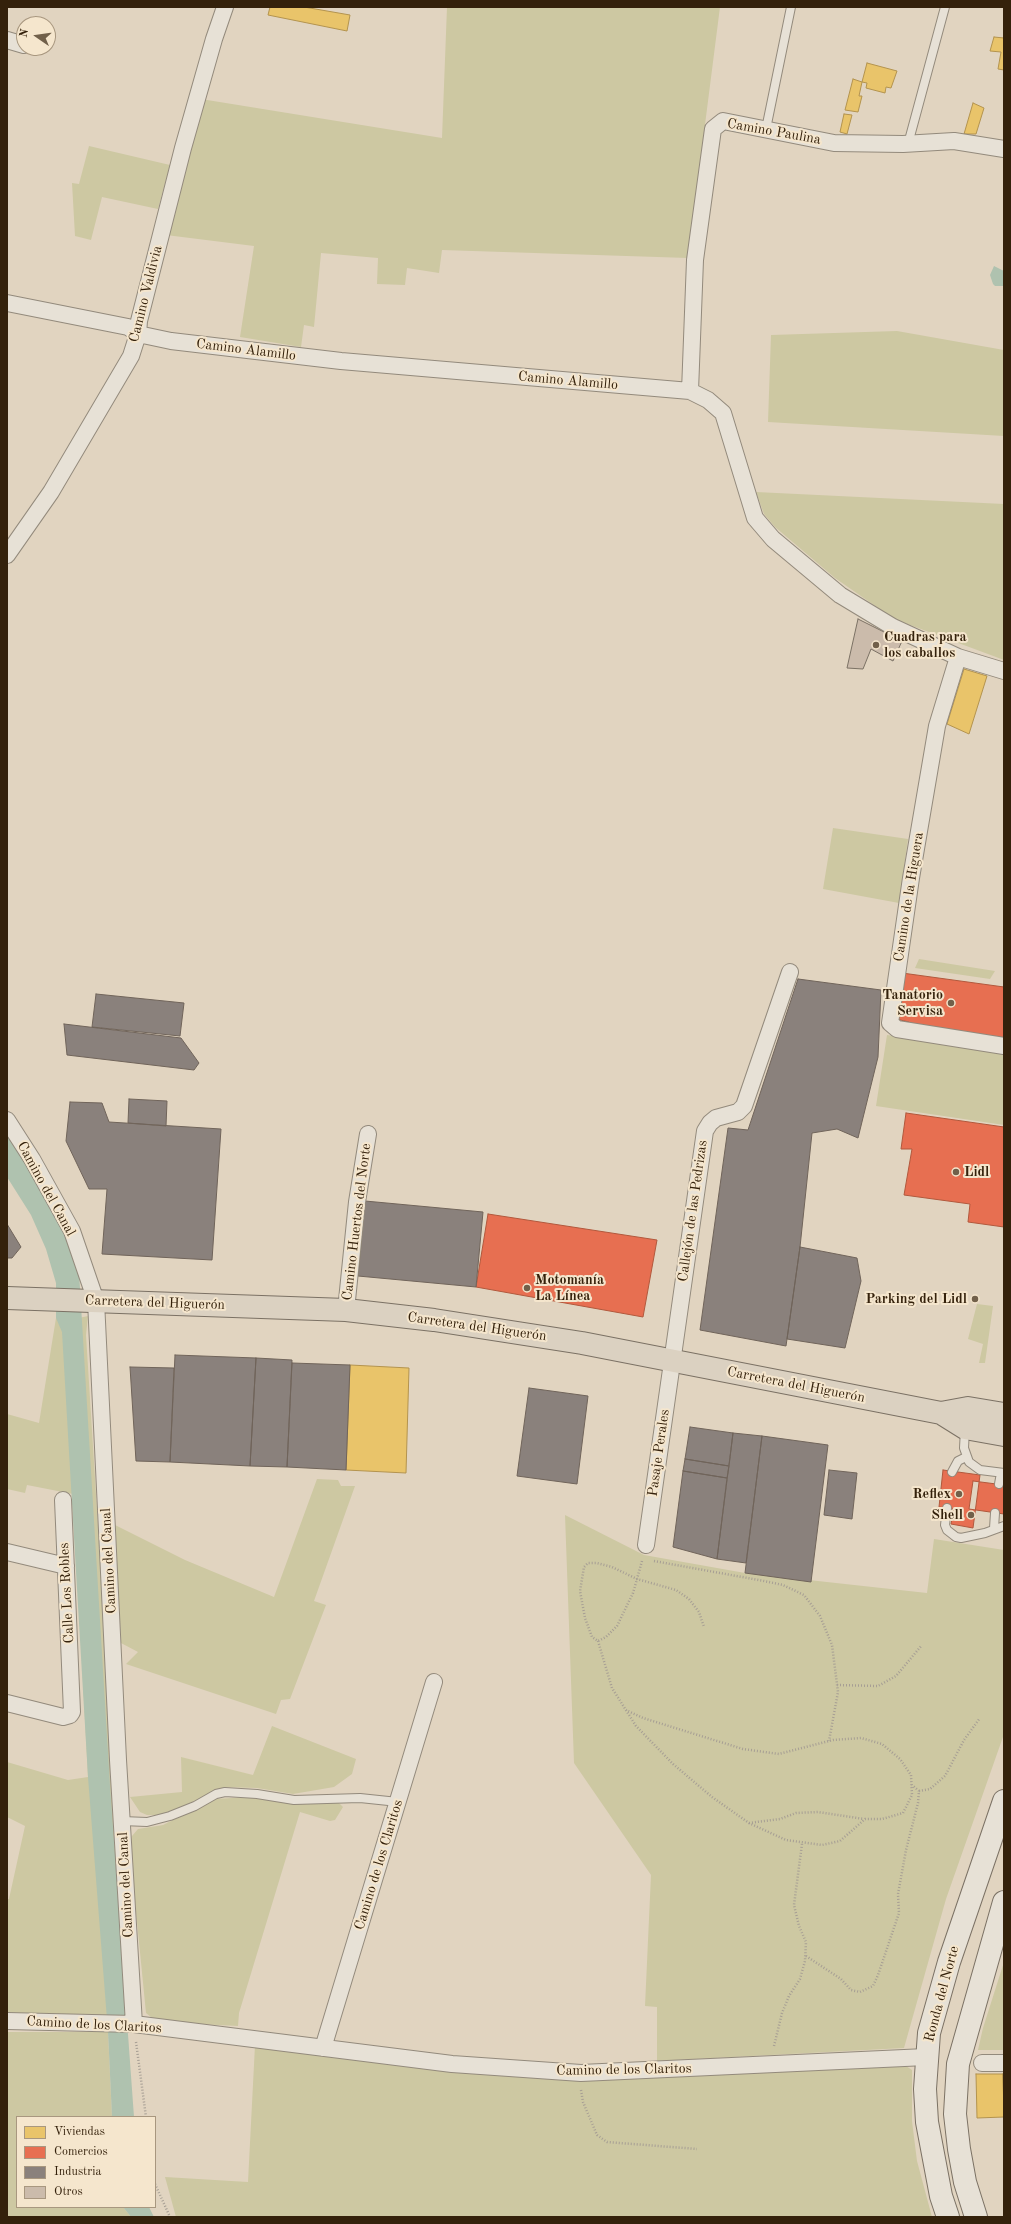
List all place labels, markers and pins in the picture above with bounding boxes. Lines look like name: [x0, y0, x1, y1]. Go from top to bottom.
place label: Cuadras para los caballos: [884, 629, 967, 662]
marker: Cuadras para los caballos: [871, 640, 881, 650]
place label: Tanatorio Servisa: [882, 987, 943, 1020]
marker: Tanatorio Servisa: [946, 998, 956, 1008]
place label: Lidl: [964, 1164, 989, 1180]
marker: Lidl: [951, 1167, 961, 1177]
place label: Motomanía La Línea: [535, 1272, 604, 1304]
marker: Motomanía La Línea: [522, 1283, 532, 1293]
place label: Parking del Lidl: [865, 1291, 967, 1307]
marker: Parking del Lidl: [970, 1294, 980, 1304]
place label: Reflex: [912, 1486, 951, 1502]
marker: Reflex: [954, 1489, 964, 1499]
place label: Shell: [931, 1507, 963, 1523]
marker: Shell: [966, 1510, 976, 1520]

